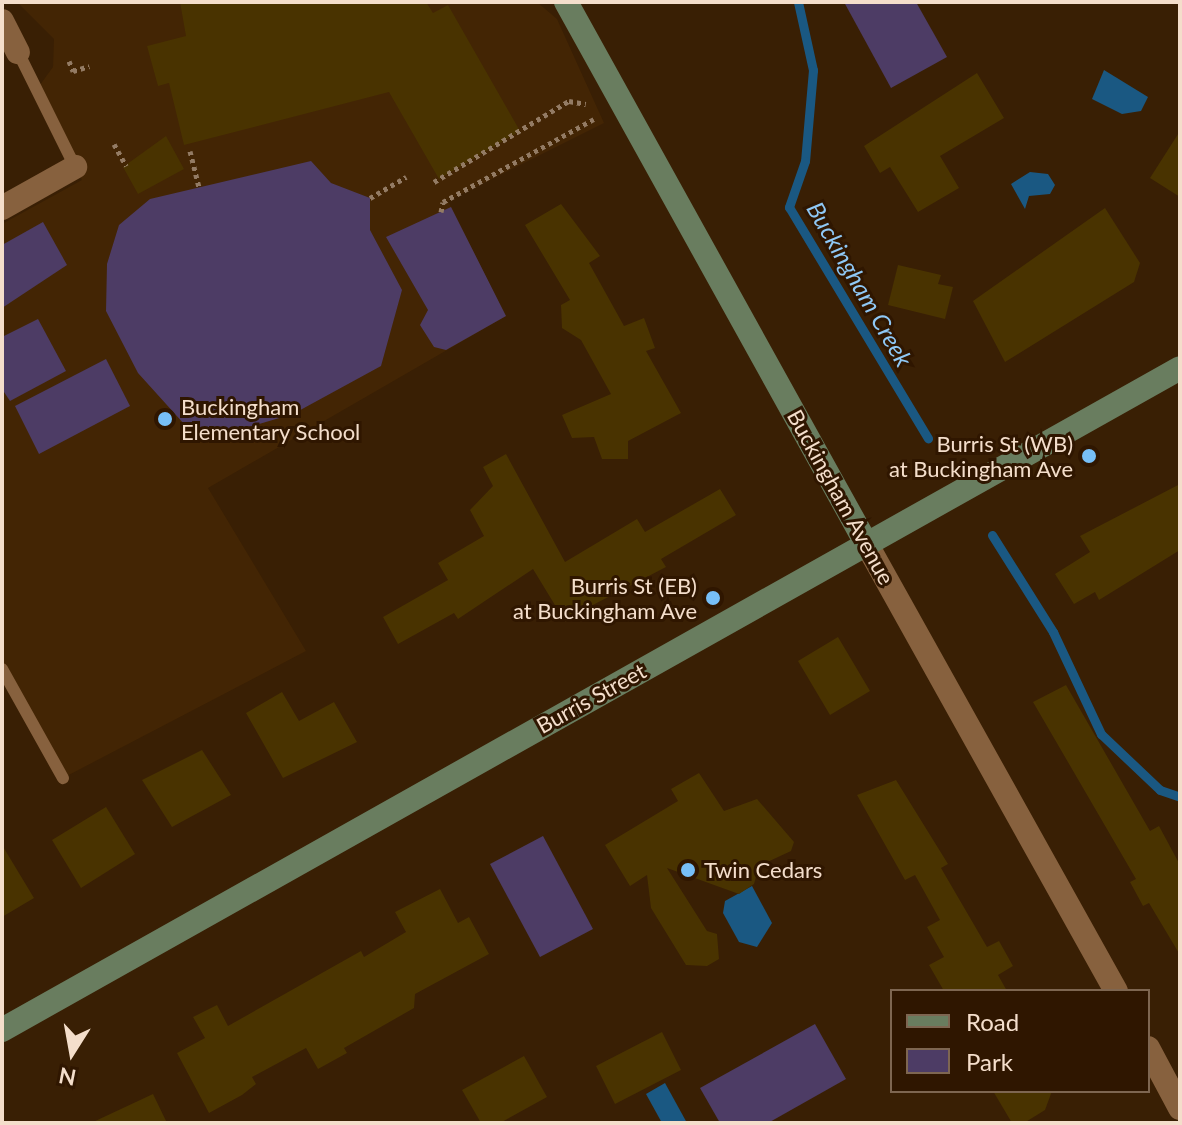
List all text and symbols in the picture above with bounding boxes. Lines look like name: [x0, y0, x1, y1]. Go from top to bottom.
water label: Buckingham Creek: [801, 196, 919, 372]
place label: Buckingham Elementary School: [181, 393, 361, 444]
street label: Buckingham Avenue: [782, 405, 900, 589]
marker: Buckingham Elementary School: [156, 410, 174, 428]
place label: Burris St (WB) at Buckingham Ave: [888, 430, 1073, 482]
marker: Burris St (WB) at Buckingham Ave: [1080, 447, 1098, 465]
place label: Burris St (EB) at Buckingham Ave: [512, 572, 697, 624]
marker: Burris St (EB) at Buckingham Ave: [704, 589, 722, 607]
street label: Burris Street: [532, 657, 650, 739]
place label: Twin Cedars: [704, 857, 822, 883]
marker: Twin Cedars: [679, 861, 697, 879]
legend: [890, 989, 1150, 1093]
text: Road: [966, 1007, 1019, 1036]
north arrow: [32, 1013, 112, 1093]
text: Park: [966, 1047, 1013, 1076]
text: N: [56, 1062, 78, 1092]

